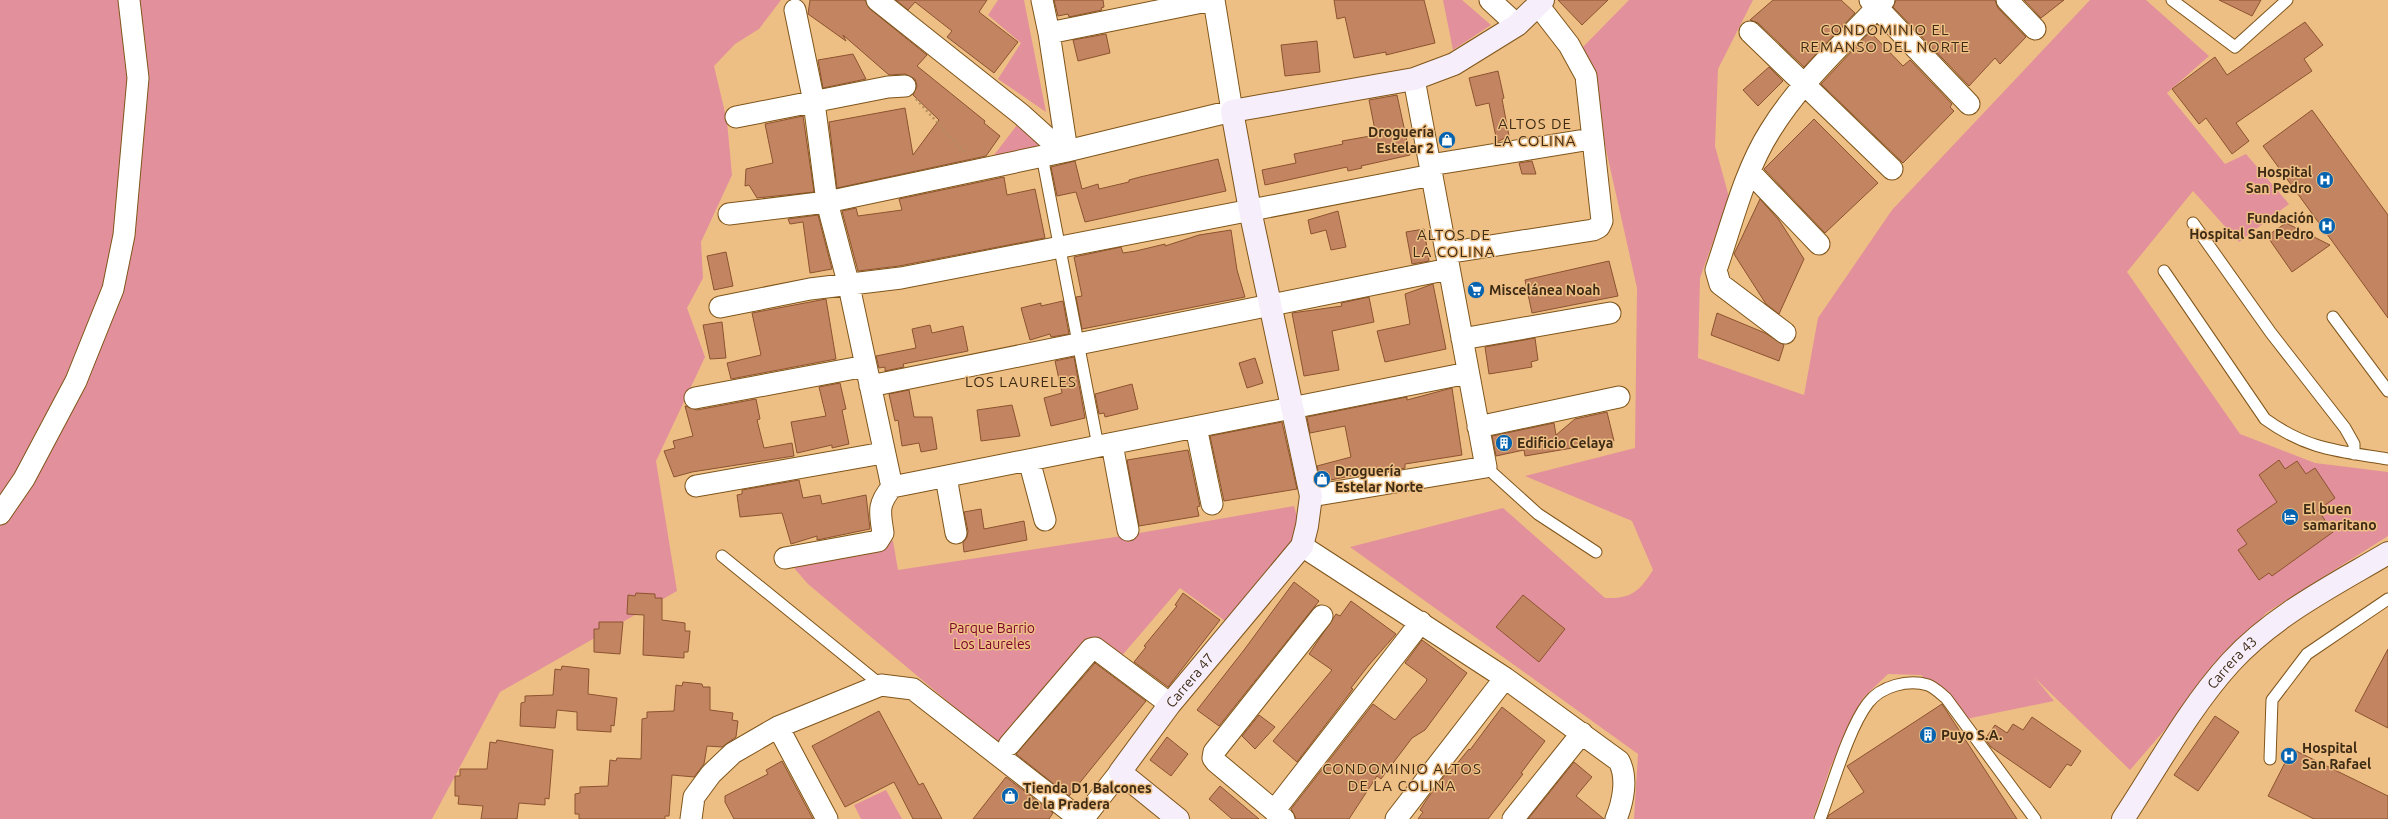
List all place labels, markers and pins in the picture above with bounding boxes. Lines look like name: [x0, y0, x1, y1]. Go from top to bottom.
place label: Droguería Estelar 2: [1368, 124, 1434, 156]
shop icon: Droguería Estelar 2: [1437, 130, 1457, 150]
place label: Hospital San Pedro: [2246, 164, 2312, 196]
hospital icon: Hospital San Pedro: [2315, 170, 2335, 190]
place label: Fundación Hospital San Pedro: [2189, 210, 2314, 242]
hospital icon: Fundación Hospital San Pedro: [2317, 216, 2337, 236]
supermarket icon: Miscelánea Noah: [1466, 280, 1486, 300]
place label: Miscelánea Noah: [1489, 282, 1600, 298]
building icon: Edificio Celaya: [1494, 433, 1514, 453]
place label: Edificio Celaya: [1517, 435, 1613, 451]
place label: Droguería Estelar Norte: [1335, 463, 1423, 495]
shop icon: Droguería Estelar Norte: [1312, 469, 1332, 489]
place label: El buen samaritano: [2303, 501, 2377, 533]
hotel icon: El buen samaritano: [2280, 507, 2300, 527]
building icon: Puyo S.A.: [1918, 725, 1938, 745]
place label: Puyo S.A.: [1941, 727, 2003, 743]
place label: Hospital San Rafael: [2302, 740, 2371, 772]
hospital icon: Hospital San Rafael: [2279, 746, 2299, 766]
place label: Tienda D1 Balcones de la Pradera: [1023, 780, 1152, 812]
shop icon: Tienda D1 Balcones de la Pradera: [1000, 786, 1020, 806]

